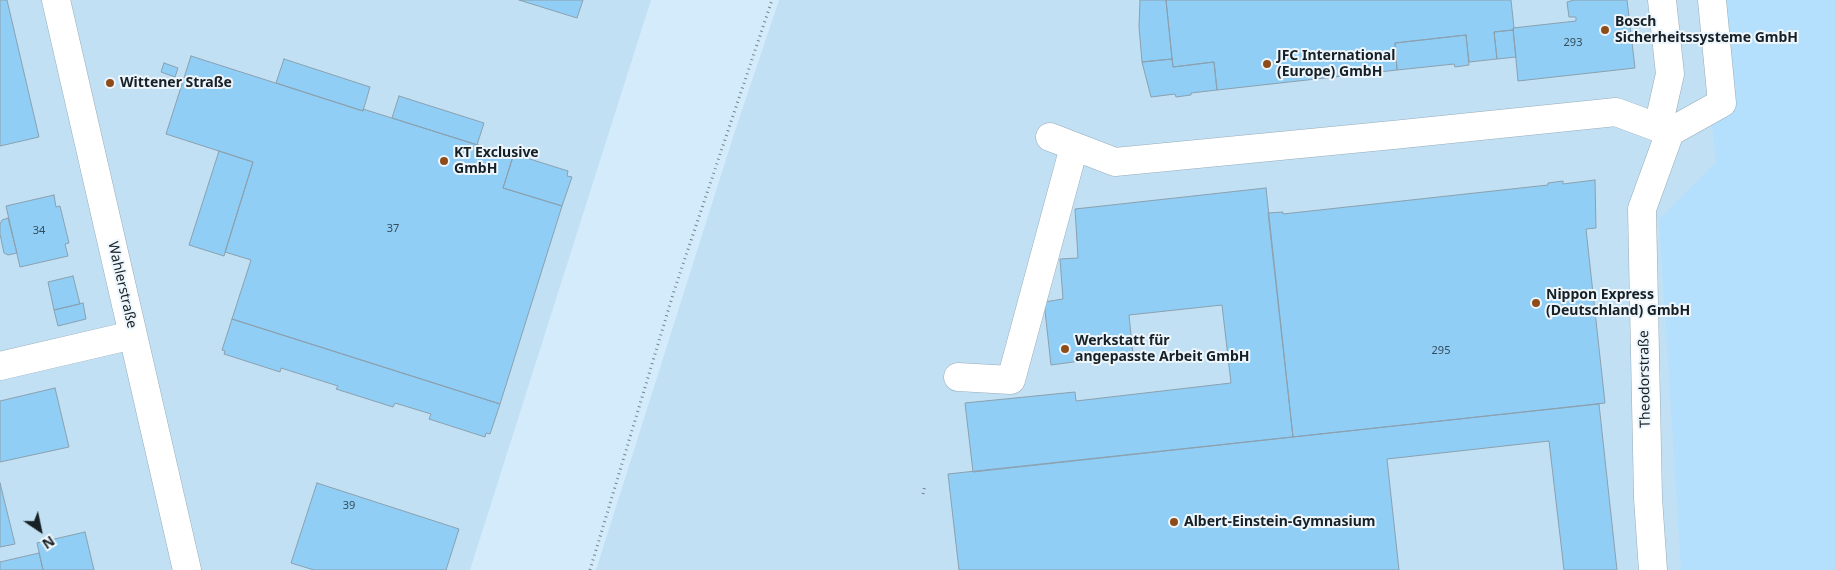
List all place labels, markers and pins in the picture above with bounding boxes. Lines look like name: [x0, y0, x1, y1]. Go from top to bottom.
place label: Bosch Sicherheitssysteme GmbH: [1615, 14, 1798, 46]
marker: Bosch Sicherheitssysteme GmbH: [1599, 24, 1611, 36]
place label: JFC International (Europe) GmbH: [1277, 48, 1395, 80]
marker: JFC International (Europe) GmbH: [1261, 58, 1273, 70]
place label: Wittener Straße: [120, 75, 232, 91]
marker: Wittener Straße: [104, 77, 116, 89]
place label: KT Exclusive GmbH: [454, 145, 539, 178]
marker: KT Exclusive GmbH: [438, 155, 450, 167]
place label: Nippon Express (Deutschland) GmbH: [1546, 287, 1690, 320]
marker: Nippon Express (Deutschland) GmbH: [1530, 297, 1542, 309]
place label: Werkstatt für angepasste Arbeit GmbH: [1075, 333, 1249, 366]
marker: Werkstatt für angepasste Arbeit GmbH: [1059, 343, 1071, 355]
place label: Albert-Einstein-Gymnasium: [1184, 514, 1375, 530]
marker: Albert-Einstein-Gymnasium: [1168, 516, 1180, 528]

